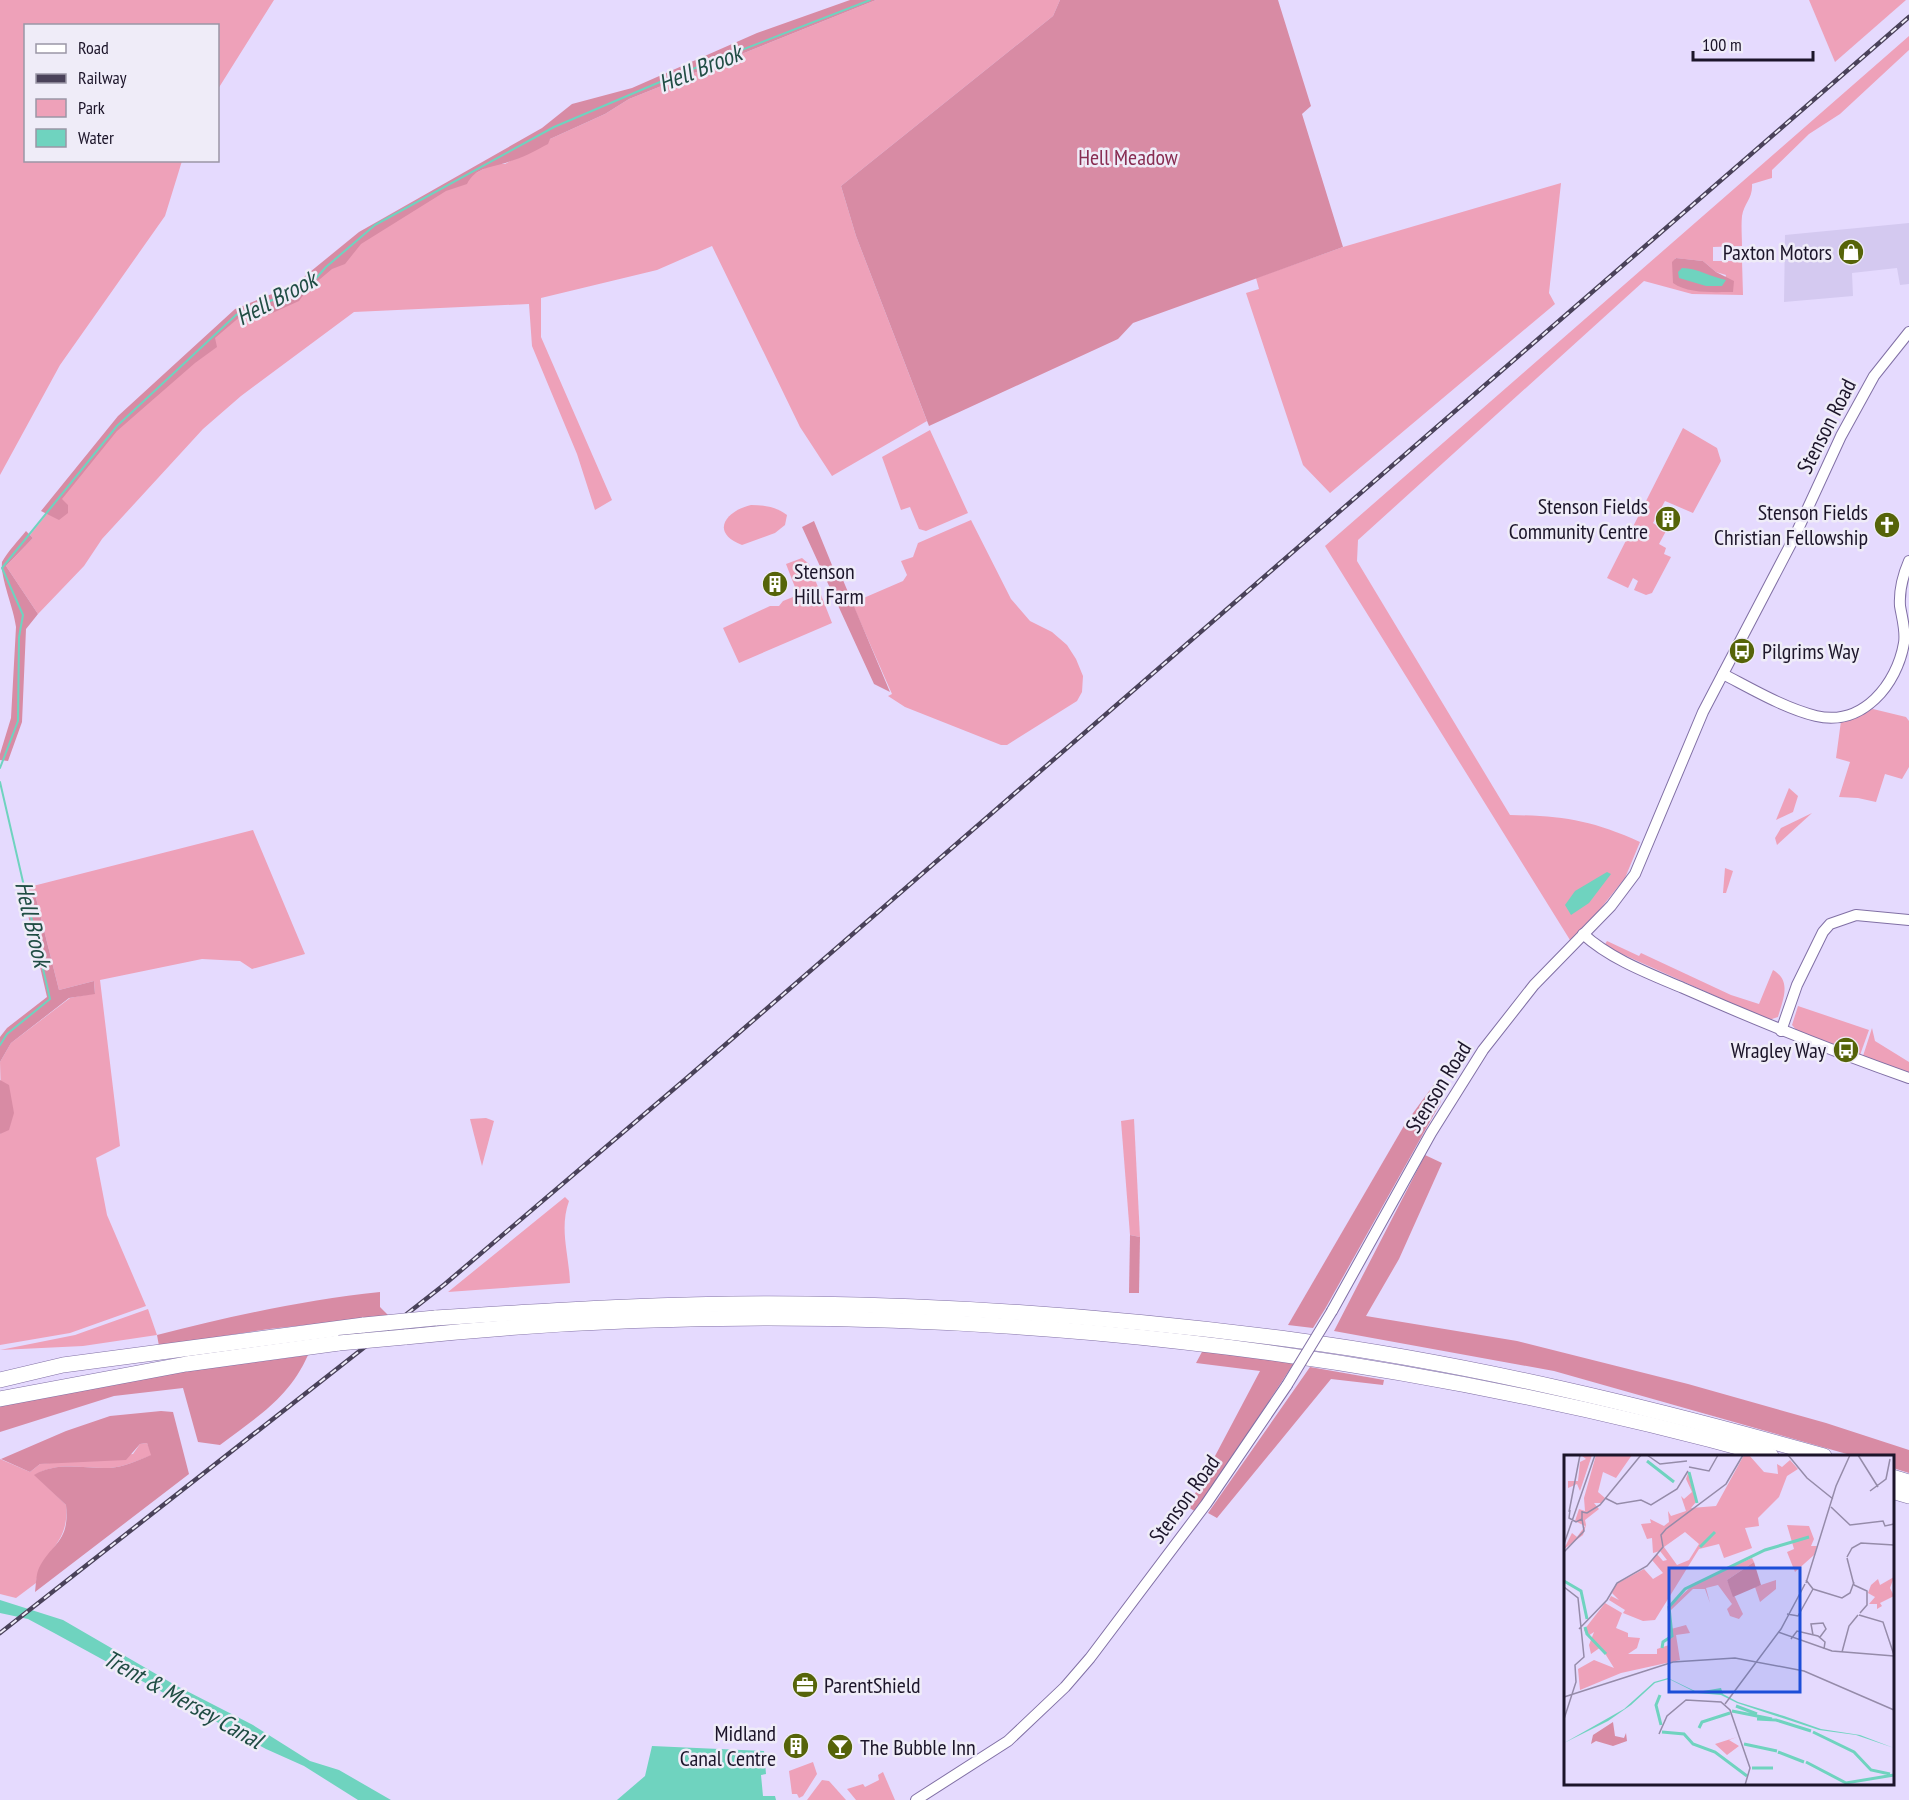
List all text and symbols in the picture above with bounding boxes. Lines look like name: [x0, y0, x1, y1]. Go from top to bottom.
legend: [24, 24, 219, 162]
scale bar: [1693, 24, 1813, 62]
text: 100 m: [1702, 33, 1742, 56]
text: Road: [78, 36, 109, 59]
water label: Hell Brook: [654, 36, 749, 99]
text: Railway: [78, 66, 127, 89]
text: Park: [78, 96, 105, 119]
text: Water: [78, 126, 114, 149]
park label: Hell Meadow: [1078, 143, 1178, 171]
shop icon: Paxton Motors: [1836, 237, 1866, 267]
place label: Paxton Motors: [1723, 238, 1832, 266]
water label: Hell Brook: [230, 263, 324, 332]
street label: Stenson Road: [1790, 374, 1862, 478]
place label: Stenson Fields Community Centre: [1509, 492, 1648, 545]
place label: Stenson Fields Christian Fellowship: [1714, 498, 1868, 551]
building icon: Stenson Fields Community Centre: [1653, 504, 1683, 534]
church icon: Stenson Fields Christian Fellowship: [1872, 510, 1902, 540]
place label: Stenson Hill Farm: [794, 557, 864, 610]
building icon: Stenson Hill Farm: [760, 569, 790, 599]
bus stop icon: Pilgrims Way: [1727, 636, 1757, 666]
place label: Pilgrims Way: [1762, 637, 1860, 665]
water label: Hell Brook: [8, 878, 58, 972]
bus stop icon: Wragley Way: [1831, 1035, 1861, 1065]
street label: Stenson Road: [1399, 1036, 1477, 1138]
place label: Wragley Way: [1731, 1036, 1827, 1064]
street label: Stenson Road: [1142, 1449, 1226, 1549]
inset map: [1564, 1455, 1894, 1785]
water label: Trent & Mersey Canal: [98, 1643, 270, 1757]
office icon: ParentShield: [790, 1670, 820, 1700]
place label: ParentShield: [824, 1671, 921, 1699]
place label: Midland Canal Centre: [680, 1719, 776, 1772]
building icon: Midland Canal Centre: [781, 1731, 811, 1761]
bar icon: The Bubble Inn: [825, 1732, 855, 1762]
place label: The Bubble Inn: [860, 1733, 976, 1761]

